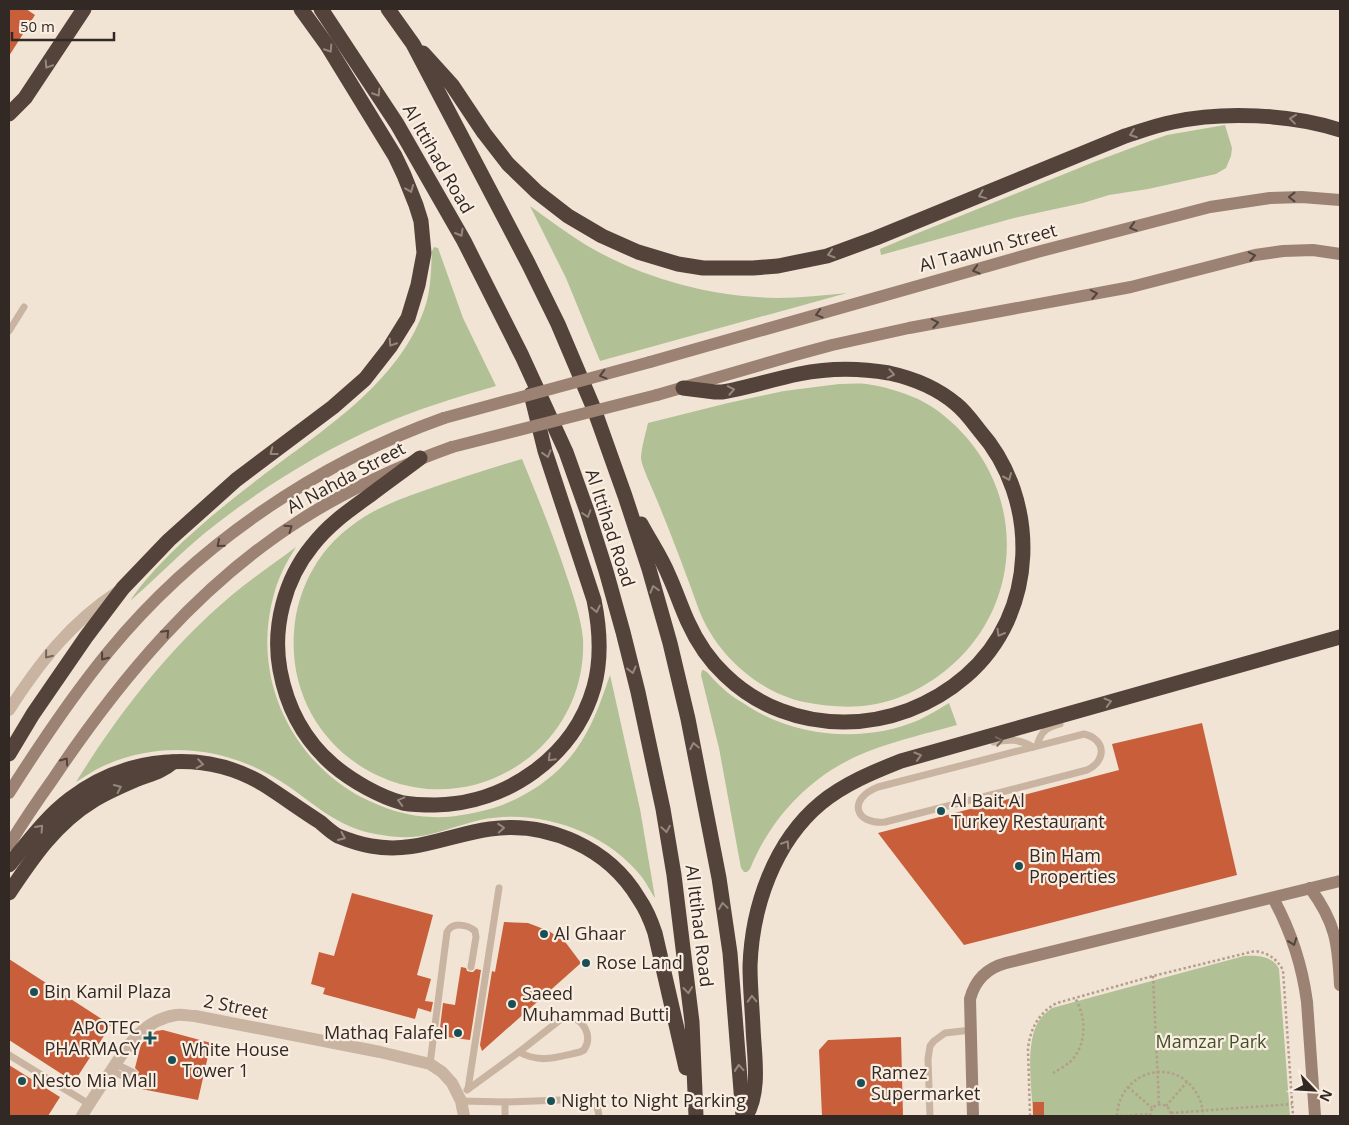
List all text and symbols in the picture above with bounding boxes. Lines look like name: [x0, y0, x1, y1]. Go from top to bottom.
scale bar: [12, 10, 115, 42]
text: 50 m: [20, 16, 55, 36]
one-way arrow: [323, 43, 332, 53]
one-way arrow: [45, 59, 54, 68]
one-way arrow: [371, 88, 380, 97]
street label: Al Ittihad Road: [398, 99, 480, 218]
one-way arrow: [1288, 114, 1296, 125]
one-way arrow: [1129, 128, 1137, 138]
one-way arrow: [404, 184, 414, 193]
one-way arrow: [978, 188, 987, 199]
one-way arrow: [1287, 192, 1295, 203]
street label: Al Taawun Street: [916, 217, 1059, 277]
one-way arrow: [1128, 221, 1137, 232]
one-way arrow: [453, 228, 463, 237]
one-way arrow: [827, 249, 836, 259]
one-way arrow: [1248, 251, 1257, 261]
one-way arrow: [972, 264, 980, 274]
one-way arrow: [1090, 289, 1099, 299]
one-way arrow: [816, 308, 824, 318]
one-way arrow: [930, 319, 939, 329]
one-way arrow: [389, 338, 398, 347]
one-way arrow: [887, 368, 896, 379]
one-way arrow: [599, 369, 608, 380]
one-way arrow: [727, 385, 736, 396]
street label: Al Nahda Street: [282, 436, 409, 519]
one-way arrow: [269, 446, 279, 455]
one-way arrow: [541, 450, 551, 458]
street label: Al Ittihad Road: [581, 466, 641, 590]
one-way arrow: [1002, 472, 1013, 481]
one-way arrow: [582, 509, 592, 518]
one-way arrow: [283, 525, 293, 534]
one-way arrow: [216, 538, 225, 547]
one-way arrow: [650, 585, 660, 593]
one-way arrow: [590, 605, 601, 613]
one-way arrow: [997, 628, 1007, 637]
one-way arrow: [160, 630, 169, 639]
one-way arrow: [44, 649, 53, 658]
one-way arrow: [101, 651, 110, 661]
one-way arrow: [626, 666, 637, 675]
one-way arrow: [1104, 697, 1113, 708]
one-way arrow: [995, 736, 1004, 747]
one-way arrow: [689, 742, 699, 751]
one-way arrow: [914, 751, 922, 761]
one-way arrow: [548, 752, 557, 761]
one-way arrow: [59, 757, 68, 766]
one-way arrow: [195, 758, 204, 768]
one-way arrow: [113, 784, 122, 794]
place label: Al Bait Al Turkey Restaurant: [951, 788, 1105, 833]
one-way arrow: [398, 797, 406, 807]
marker: Al Bait Al Turkey Restaurant: [935, 805, 947, 817]
one-way arrow: [497, 823, 505, 834]
one-way arrow: [34, 825, 43, 834]
one-way arrow: [660, 825, 671, 833]
one-way arrow: [337, 830, 346, 841]
one-way arrow: [780, 840, 790, 849]
place label: Bin Ham Properties: [1029, 843, 1116, 888]
marker: Bin Ham Properties: [1013, 860, 1025, 872]
street label: Al Ittihad Road: [681, 864, 719, 988]
one-way arrow: [718, 902, 729, 910]
place label: Al Ghaar: [554, 921, 627, 945]
marker: Al Ghaar: [538, 928, 550, 940]
one-way arrow: [1287, 937, 1297, 945]
place label: Rose Land: [596, 950, 683, 974]
marker: Rose Land: [580, 957, 592, 969]
place label: Bin Kamil Plaza: [44, 979, 171, 1003]
place label: Saeed Muhammad Butti: [522, 981, 669, 1026]
marker: Bin Kamil Plaza: [28, 986, 40, 998]
one-way arrow: [682, 986, 693, 994]
street label: 2 Street: [202, 988, 271, 1024]
one-way arrow: [746, 995, 757, 1003]
marker: Saeed Muhammad Butti: [506, 998, 518, 1010]
place label: APOTEC PHARMACY: [44, 1015, 141, 1060]
place label: Mathaq Falafel: [324, 1020, 448, 1044]
marker: Mathaq Falafel: [452, 1027, 464, 1039]
park label: Mamzar Park: [1156, 1029, 1267, 1053]
marker: APOTEC PHARMACY: [144, 1032, 156, 1044]
place label: White House Tower 1: [182, 1037, 289, 1082]
marker: White House Tower 1: [166, 1054, 178, 1066]
place label: Ramez Supermarket: [871, 1060, 980, 1105]
one-way arrow: [734, 1063, 745, 1071]
north arrow: [1289, 1065, 1339, 1115]
place label: Nesto Mia Mall: [32, 1068, 157, 1092]
marker: Nesto Mia Mall: [16, 1075, 28, 1087]
marker: Ramez Supermarket: [855, 1077, 867, 1089]
text: N: [1315, 1087, 1337, 1105]
place label: Night to Night Parking: [561, 1088, 746, 1112]
marker: Night to Night Parking: [545, 1095, 557, 1107]

